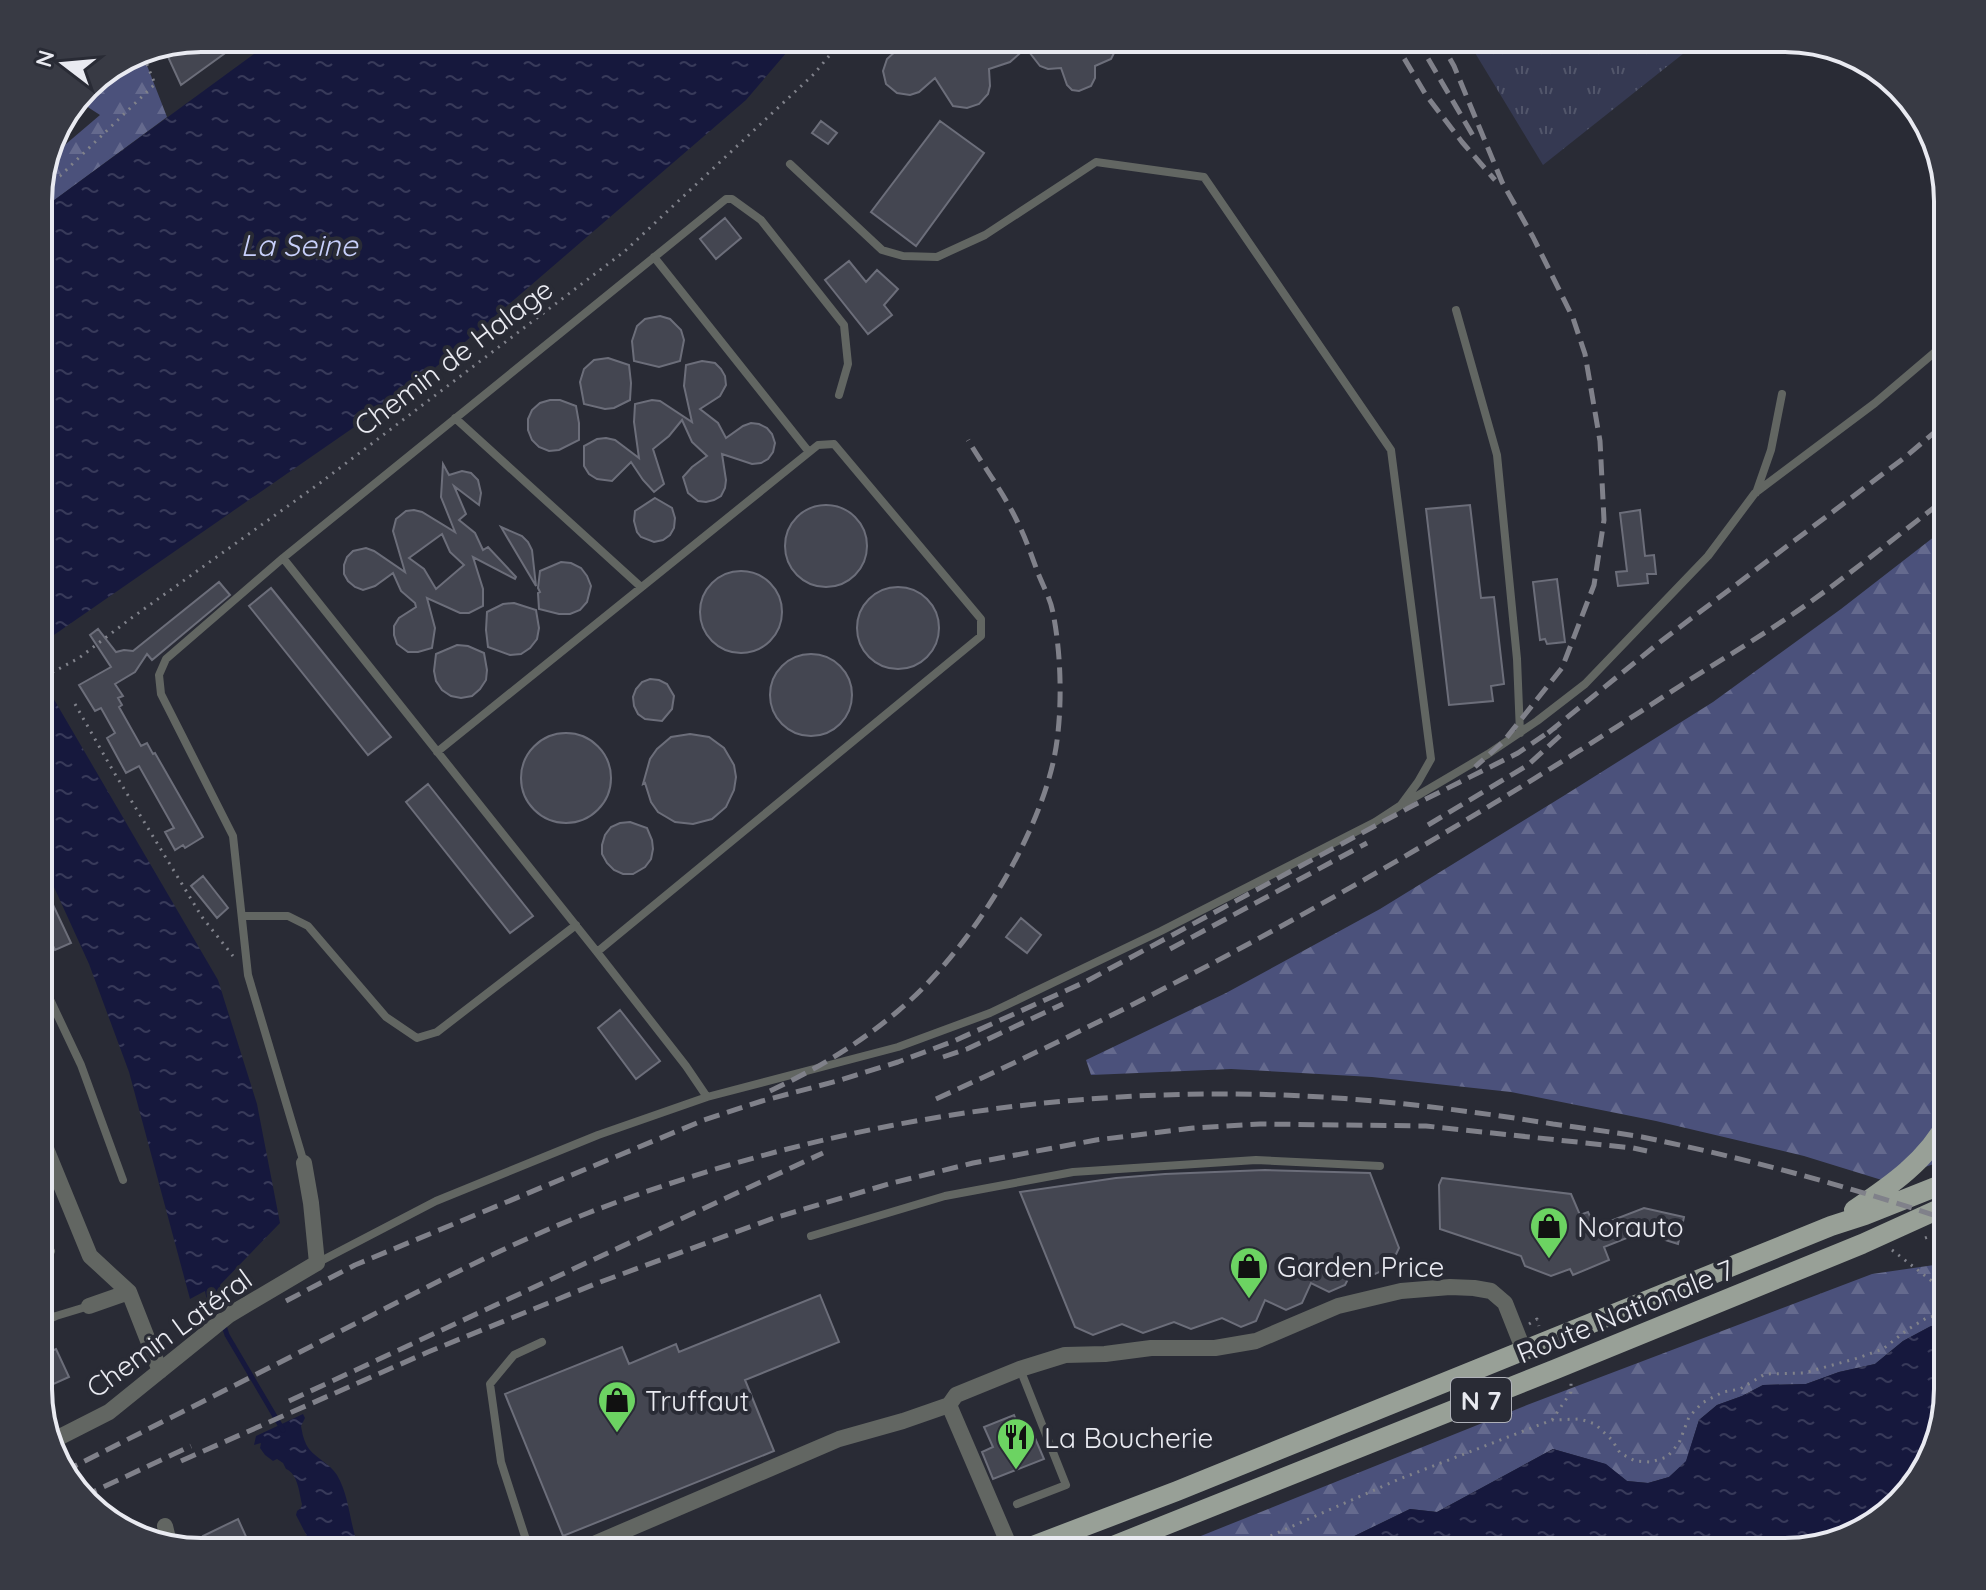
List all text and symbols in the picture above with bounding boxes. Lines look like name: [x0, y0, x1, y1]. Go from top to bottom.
north arrow: [24, 24, 104, 104]
text: N: [29, 47, 60, 70]
water label: La Seine: [241, 226, 358, 264]
street label: Chemin de Halage: [347, 271, 559, 443]
shop icon: Norauto: [1528, 1205, 1570, 1260]
place label: Norauto: [1577, 1209, 1684, 1244]
shop icon: Garden Price: [1228, 1245, 1270, 1300]
place label: Garden Price: [1277, 1249, 1444, 1284]
street label: Route Nationale 7: [1511, 1251, 1739, 1371]
street label: Chemin Latéral: [79, 1261, 259, 1405]
road number: N 7: [1451, 1378, 1511, 1422]
shop icon: Truffaut: [596, 1379, 638, 1434]
place label: Truffaut: [645, 1383, 749, 1418]
restaurant icon: La Boucherie: [995, 1416, 1037, 1471]
place label: La Boucherie: [1044, 1420, 1213, 1455]

